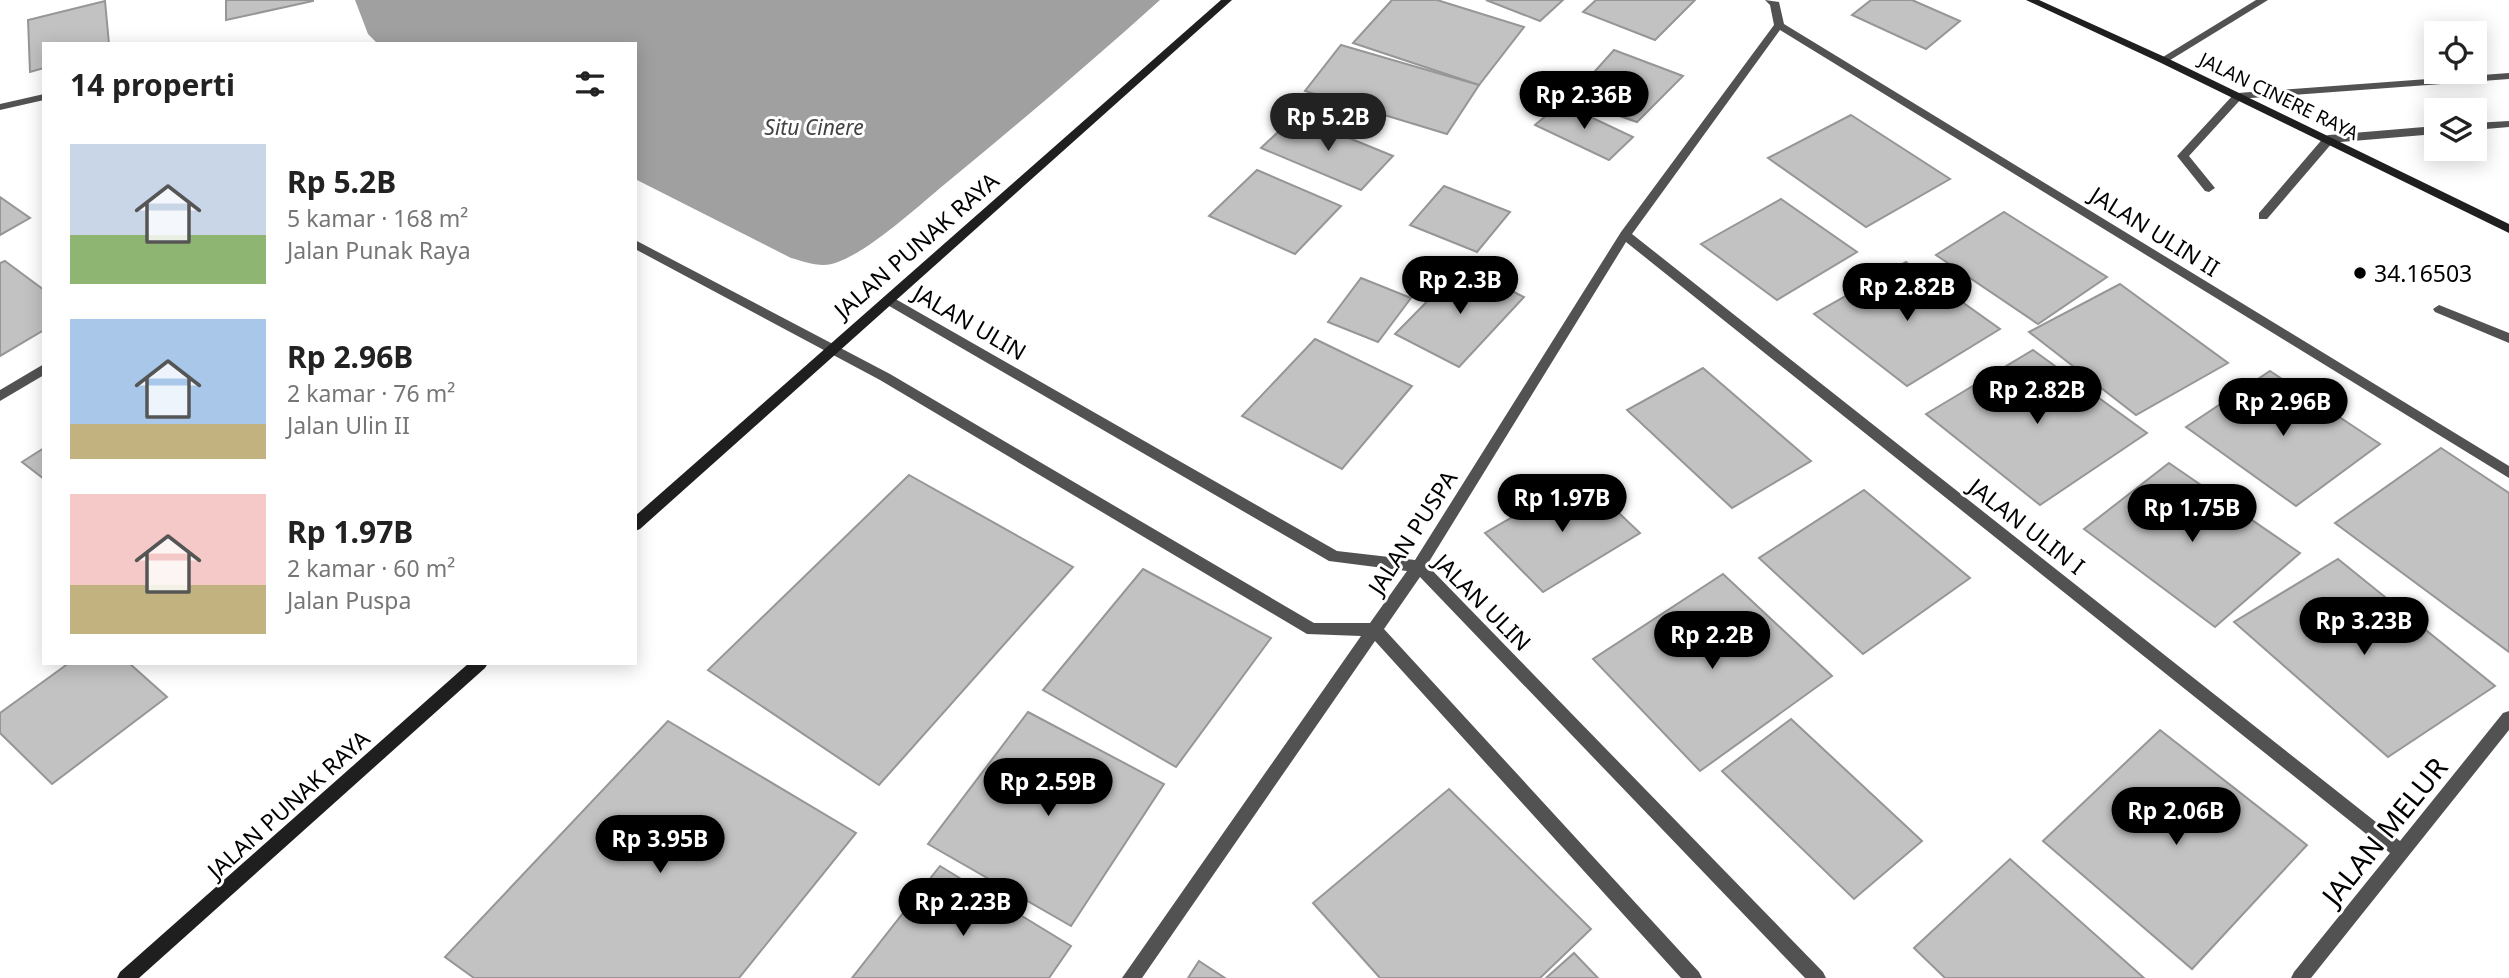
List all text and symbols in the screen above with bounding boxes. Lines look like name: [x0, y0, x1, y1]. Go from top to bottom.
map controls: [2424, 21, 2487, 161]
button: locate: [2424, 21, 2487, 84]
street label: JALAN CINERE RAYA: [2193, 45, 2364, 146]
text: 14 properti: [70, 64, 235, 105]
icon: filters: [571, 65, 609, 103]
pin: Rp 2.36B: [1512, 72, 1656, 131]
text: Rp 2.36B: [1536, 78, 1632, 110]
pin: Rp 5.2B: [1263, 94, 1393, 153]
button: layers: [2424, 98, 2487, 161]
text: Rp 5.2B: [1286, 100, 1370, 132]
water label: Situ Cinere: [764, 113, 864, 141]
text: Rp 5.2B: [287, 161, 396, 202]
street label: JALAN PUNAK RAYA: [825, 164, 1005, 327]
icon: home: [126, 172, 210, 256]
street label: JALAN ULIN II: [2083, 177, 2226, 283]
text: 5 kamar · 168 m²: [287, 202, 468, 234]
text: Jalan Punak Raya: [287, 234, 471, 266]
pin: Rp 2.3B: [1395, 256, 1525, 316]
place label: 34.16503: [2374, 257, 2472, 289]
text: Rp 2.3B: [1418, 263, 1502, 295]
pin: Rp 2.82B: [1835, 264, 1979, 323]
marker: 34.16503: [2352, 265, 2368, 281]
text: Rp 2.82B: [1859, 270, 1955, 302]
street label: JALAN ULIN: [906, 276, 1032, 367]
text: Rp 2.96B: [287, 336, 413, 377]
icon: home: [126, 347, 210, 431]
pin: Rp 2.82B: [1965, 366, 2109, 426]
text: Rp 2.82B: [1989, 373, 2085, 405]
text: 2 kamar · 76 m²: [287, 377, 455, 409]
pin: Rp 2.96B: [2211, 378, 2355, 438]
text: Rp 2.96B: [2235, 385, 2331, 417]
text: Jalan Ulin II: [287, 409, 410, 441]
street label: JALAN PUSPA: [1359, 463, 1464, 602]
street label: JALAN ULIN I: [1961, 469, 2092, 581]
pin: Rp 1.97B: [1490, 475, 1634, 534]
text: Rp 1.97B: [1514, 481, 1610, 513]
pin: Rp 1.75B: [2120, 484, 2264, 544]
text: Rp 1.75B: [2144, 491, 2240, 523]
text: Rp 1.97B: [287, 511, 413, 552]
icon: home: [126, 522, 210, 606]
street label: JALAN ULIN: [1426, 545, 1539, 658]
text: 2 kamar · 60 m²: [287, 552, 455, 584]
text: Jalan Puspa: [287, 584, 411, 616]
pin: Rp 3.23B: [2292, 598, 2436, 657]
text: Rp 3.23B: [2316, 604, 2412, 636]
pin: Rp 2.2B: [1647, 612, 1777, 671]
text: Rp 2.2B: [1670, 618, 1754, 650]
street label: JALAN PUNAK RAYA: [198, 722, 376, 887]
street label: JALAN MELUR: [2311, 749, 2455, 915]
pin: Rp 2.59B: [976, 758, 1120, 818]
text: Rp 2.59B: [1000, 765, 1096, 797]
pin: Rp 2.06B: [2104, 788, 2248, 847]
text: Rp 2.06B: [2128, 794, 2224, 826]
pin: Rp 3.95B: [588, 816, 732, 875]
text: Rp 3.95B: [612, 822, 708, 854]
pin: Rp 2.23B: [891, 878, 1035, 938]
text: Rp 2.23B: [915, 885, 1011, 917]

